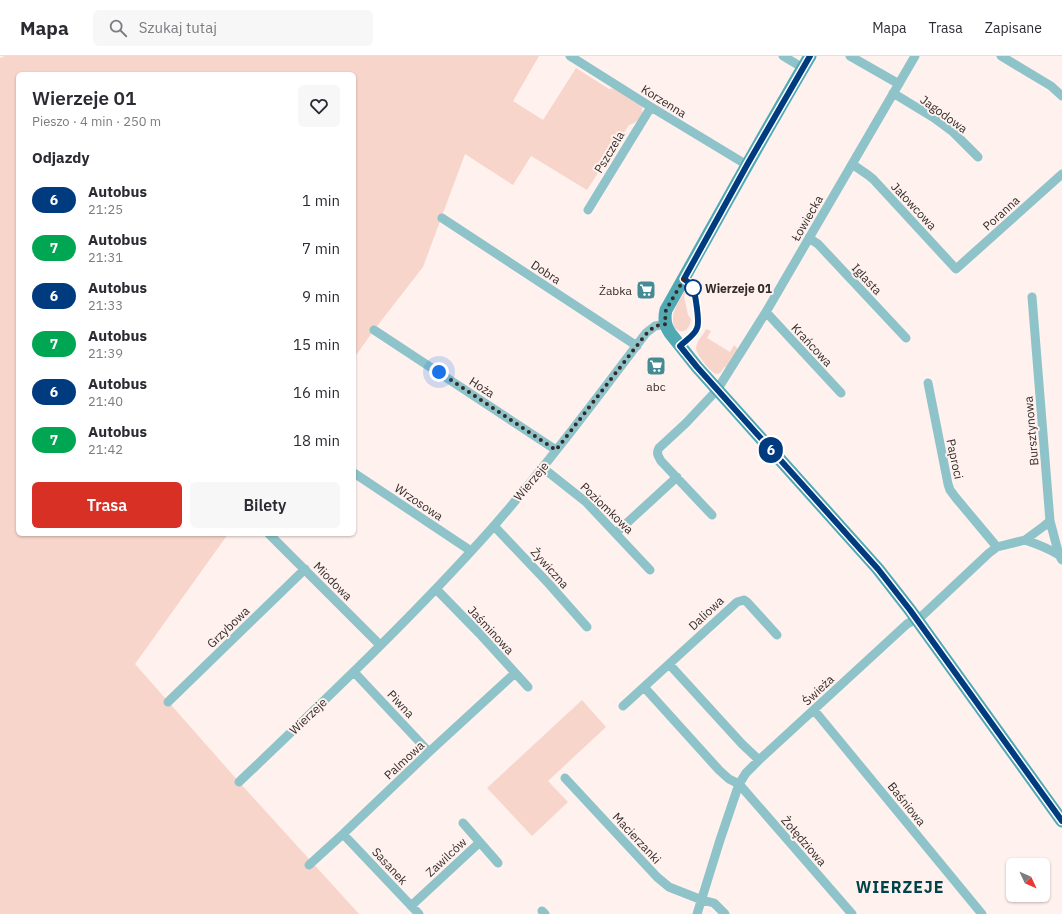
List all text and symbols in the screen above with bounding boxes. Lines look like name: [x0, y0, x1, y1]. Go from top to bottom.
search box: [93, 10, 373, 46]
text: Mapa: [20, 16, 69, 40]
icon: search: [107, 17, 129, 39]
text: Szukaj tutaj: [139, 18, 217, 37]
text: Mapa: [872, 19, 907, 37]
text: Trasa: [929, 19, 963, 37]
text: Zapisane: [985, 19, 1042, 37]
street label: Korzenna: [639, 81, 690, 121]
button: heart: [298, 85, 340, 127]
text: Wierzeje 01: [32, 86, 136, 110]
street label: Jagodowa: [917, 92, 971, 136]
text: Pieszo · 4 min · 250 m: [32, 113, 161, 130]
street label: Pszczela: [591, 128, 628, 176]
text: Odjazdy: [32, 148, 89, 167]
street label: Jałowcowa: [888, 179, 940, 233]
text: Autobus: [88, 182, 147, 201]
text: 6: [50, 191, 58, 209]
text: 1 min: [302, 191, 340, 210]
street label: Łowiecka: [787, 192, 826, 244]
street label: Poranna: [979, 192, 1023, 233]
text: 21:25: [88, 201, 123, 218]
text: Autobus: [88, 230, 147, 249]
text: 7: [50, 239, 58, 257]
text: 7 min: [302, 239, 340, 258]
text: 21:31: [88, 249, 123, 266]
street label: Dobra: [528, 257, 564, 287]
street label: Iglasta: [849, 260, 886, 298]
text: Autobus: [88, 278, 147, 297]
supermarket icon: Żabka: [635, 279, 657, 301]
marker: Wierzeje 01: [684, 279, 702, 297]
place label: Wierzeje 01: [705, 281, 772, 296]
place label: Żabka: [599, 283, 633, 298]
text: 6: [50, 287, 58, 305]
text: 9 min: [302, 287, 340, 306]
text: 21:33: [88, 297, 123, 314]
street label: Krańcowa: [788, 320, 836, 370]
text: Autobus: [88, 326, 147, 345]
text: 7: [50, 335, 58, 353]
text: 15 min: [293, 335, 340, 354]
text: 21:39: [88, 345, 123, 362]
supermarket icon: abc: [645, 355, 667, 377]
your location: [429, 362, 449, 382]
street label: Hoża: [467, 373, 498, 401]
text: Autobus: [88, 374, 147, 393]
place label: abc: [646, 379, 666, 394]
text: 6: [50, 383, 58, 401]
text: 16 min: [293, 383, 340, 402]
text: 21:40: [88, 393, 123, 410]
street label: Bursztynowa: [1020, 395, 1042, 466]
text: Autobus: [88, 422, 147, 441]
text: 7: [50, 431, 58, 449]
text: 18 min: [293, 431, 340, 450]
line badge: 6: [758, 437, 784, 463]
street label: Paproci: [943, 438, 967, 480]
text: 21:42: [88, 441, 123, 458]
text: 6: [767, 441, 775, 459]
street label: Wierzeje: [510, 458, 552, 504]
street label: Poziomkowa: [577, 479, 637, 537]
street label: Wrzosowa: [392, 480, 447, 524]
button: Trasa: [32, 482, 182, 528]
button: Bilety: [190, 482, 340, 528]
street label: Żywiczna: [528, 544, 573, 592]
street label: Miodowa: [311, 559, 356, 604]
street label: Daliowa: [685, 592, 727, 633]
street label: Grzybowa: [204, 603, 253, 651]
street label: Jaśminowa: [465, 603, 518, 658]
street label: Świeża: [799, 671, 837, 708]
street label: Piwna: [384, 687, 418, 722]
street label: Wierzeje: [286, 694, 330, 737]
street label: Palmowa: [381, 737, 428, 782]
street label: Baśniowa: [885, 779, 930, 829]
street label: Macierzanki: [610, 809, 664, 867]
street label: Żołędziowa: [778, 813, 830, 869]
street label: Zawilców: [422, 834, 470, 880]
street label: Sasanek: [369, 844, 411, 888]
north arrow: [1006, 858, 1050, 902]
map controls: [1006, 858, 1050, 902]
district label: WIERZEJE: [856, 877, 944, 897]

